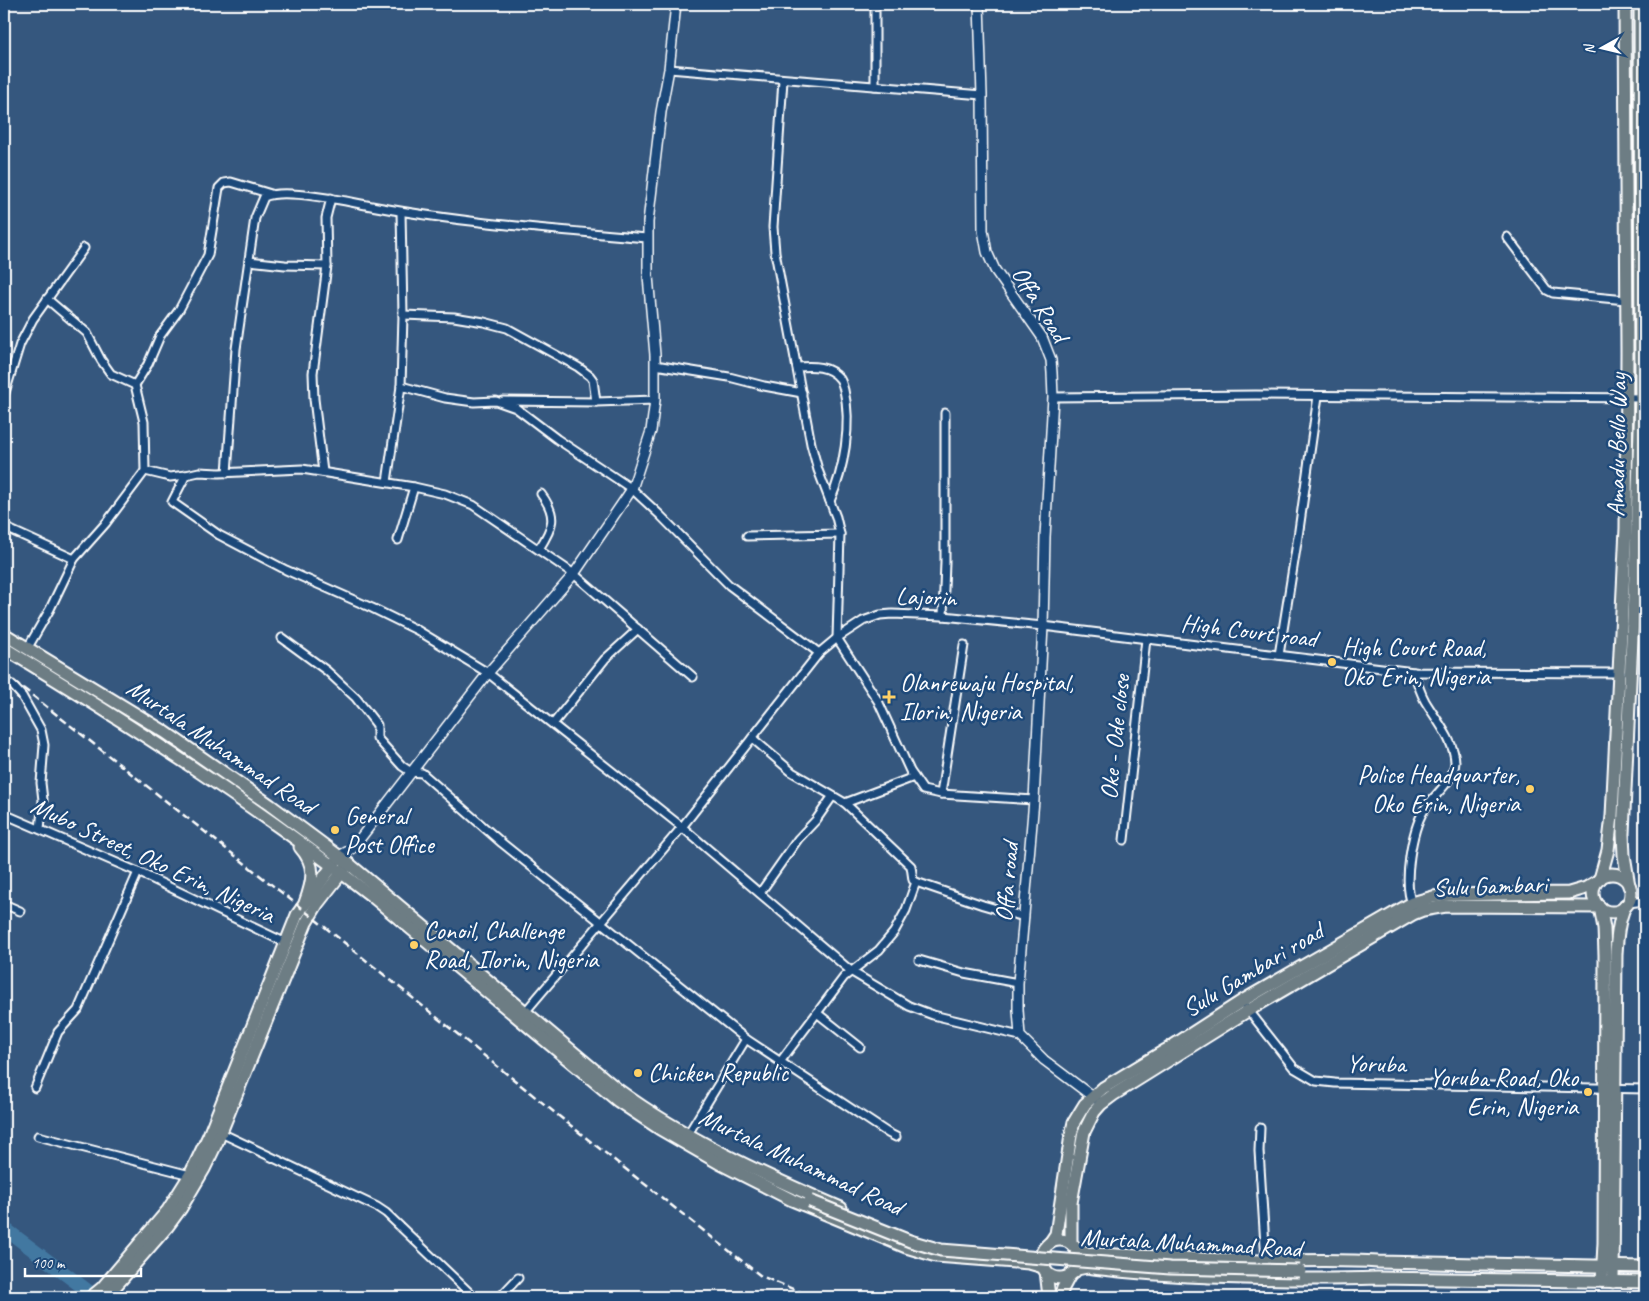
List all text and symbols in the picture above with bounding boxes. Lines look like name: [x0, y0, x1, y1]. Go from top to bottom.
north arrow: [1576, 22, 1626, 72]
text: N: [1580, 42, 1599, 55]
street label: Offa Road: [1004, 260, 1078, 352]
street label: Amadu Bello Way: [1600, 371, 1634, 517]
street label: Lajorin: [895, 580, 958, 614]
street label: High Court road: [1179, 607, 1322, 656]
place label: High Court Road, Oko Erin, Nigeria: [1342, 632, 1492, 693]
marker: High Court Road, Oko Erin, Nigeria: [1326, 656, 1338, 668]
place label: Olanrewaju Hospital, Ilorin, Nigeria: [900, 667, 1074, 728]
street label: Oke - Ode close: [1093, 671, 1138, 801]
street label: Murtala Muhammad Road: [121, 672, 325, 824]
marker: Olanrewaju Hospital, Ilorin, Nigeria: [882, 690, 896, 704]
place label: Police Headquarter, Oko Erin, Nigeria: [1357, 759, 1522, 820]
marker: Police Headquarter, Oko Erin, Nigeria: [1524, 783, 1536, 795]
street label: Mubo Street, Oko Erin, Nigeria: [26, 789, 282, 931]
place label: General Post Office: [345, 800, 436, 861]
marker: General Post Office: [329, 824, 341, 836]
street label: Offa road: [988, 837, 1027, 923]
street label: Sulu Gambari: [1432, 868, 1551, 904]
street label: Sulu Gambari road: [1177, 914, 1332, 1025]
place label: Conoil, Challenge Road, Ilorin, Nigeria: [424, 915, 600, 976]
marker: Conoil, Challenge Road, Ilorin, Nigeria: [408, 939, 420, 951]
street label: Yoruba: [1346, 1047, 1409, 1081]
place label: Chicken Republic: [648, 1057, 789, 1089]
place label: Yoruba Road, Oko Erin, Nigeria: [1429, 1062, 1580, 1123]
marker: Chicken Republic: [632, 1067, 644, 1079]
marker: Yoruba Road, Oko Erin, Nigeria: [1582, 1086, 1594, 1098]
street label: Murtala Muhammad Road: [694, 1101, 912, 1225]
street label: Murtala Muhammad Road: [1080, 1221, 1306, 1265]
scale bar: [25, 1246, 141, 1278]
text: 100 m: [32, 1254, 66, 1273]

